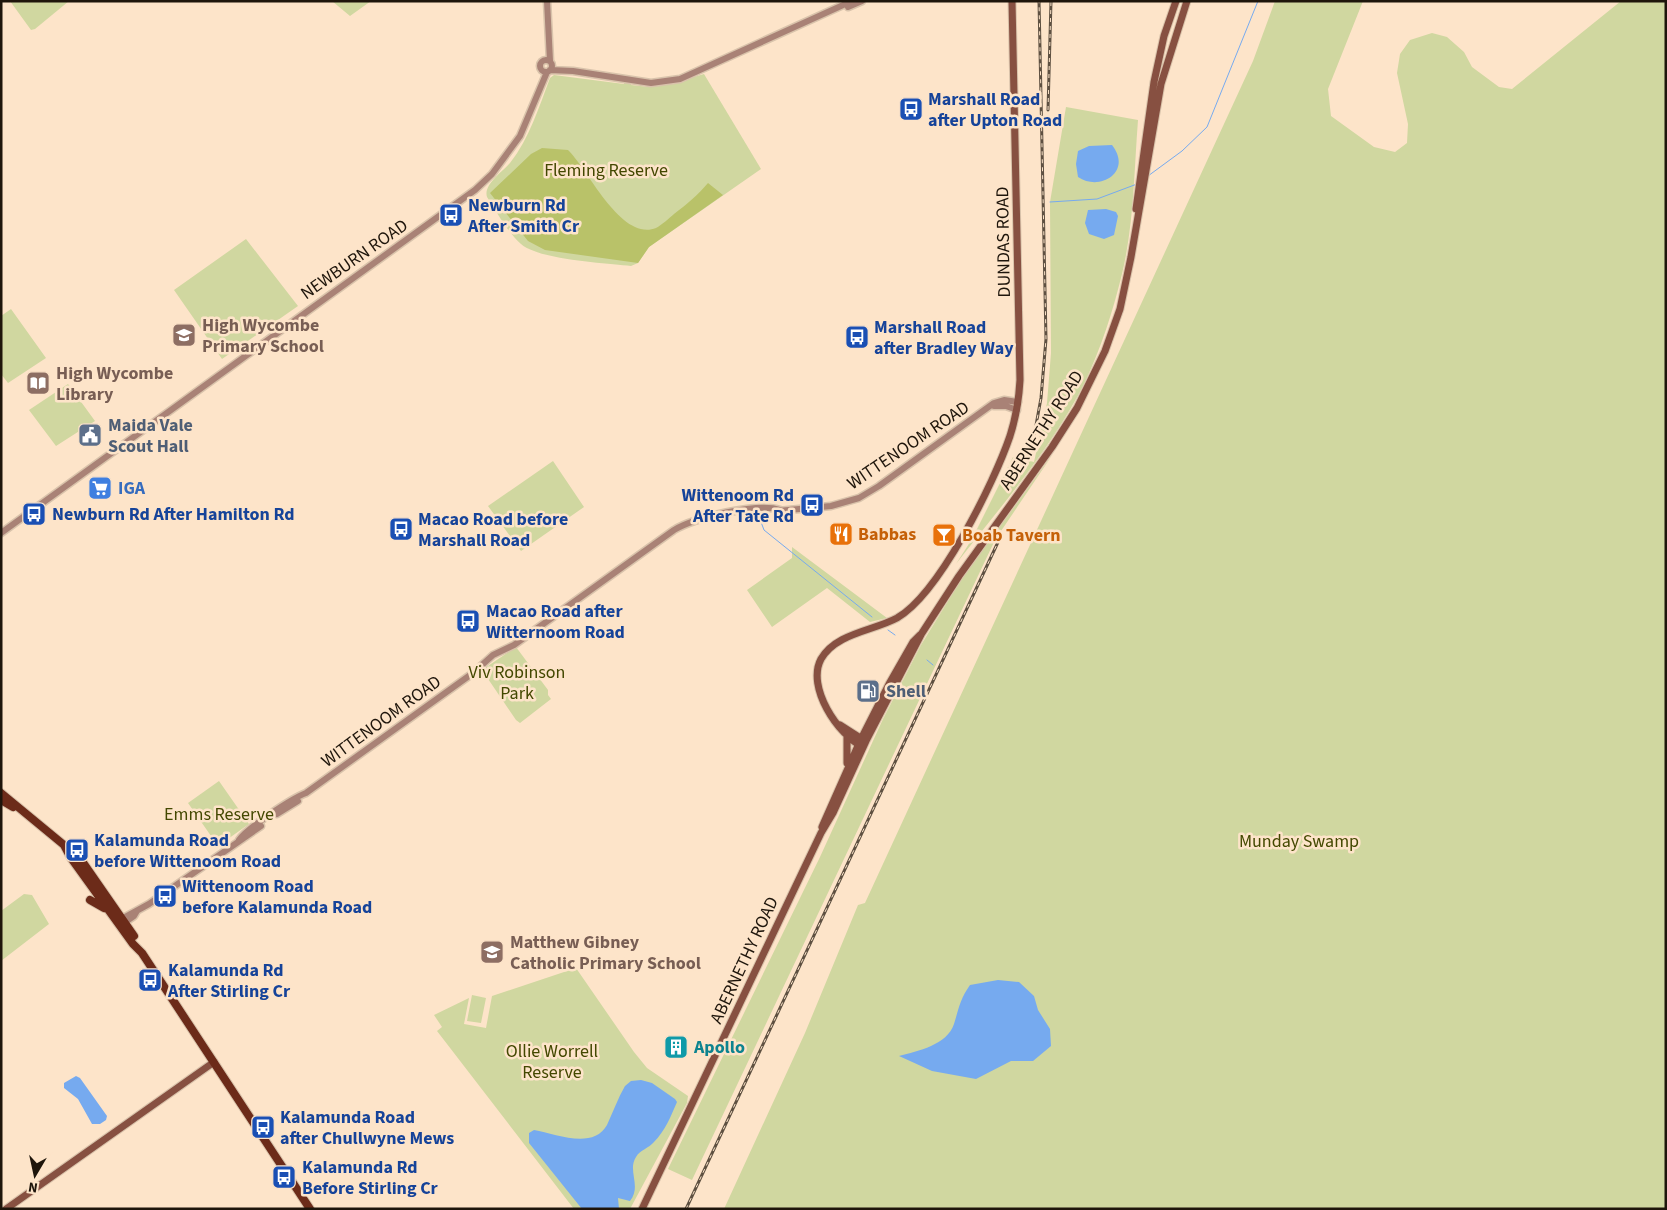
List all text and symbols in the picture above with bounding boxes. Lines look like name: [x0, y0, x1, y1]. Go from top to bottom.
place label: Marshall Road after Upton Road: [928, 87, 1062, 133]
bus stop icon: Marshall Road after Upton Road: [898, 96, 924, 122]
park label: Fleming Reserve: [544, 158, 668, 183]
street label: DUNDAS ROAD: [990, 186, 1017, 298]
place label: Newburn Rd After Smith Cr: [467, 193, 580, 239]
bus stop icon: Newburn Rd After Smith Cr: [438, 202, 464, 228]
street label: NEWBURN ROAD: [296, 213, 413, 306]
place label: High Wycombe Primary School: [202, 313, 324, 359]
place label: Marshall Road after Bradley Way: [874, 315, 1014, 361]
school or university icon: High Wycombe Primary School: [171, 322, 197, 348]
bus stop icon: Marshall Road after Bradley Way: [844, 324, 870, 350]
place label: High Wycombe Library: [56, 361, 173, 407]
street label: ABERNETHY ROAD: [993, 366, 1089, 495]
library icon: High Wycombe Library: [25, 370, 51, 396]
street label: WITTENOOM ROAD: [842, 395, 974, 496]
place label: Maida Vale Scout Hall: [108, 413, 193, 459]
public building icon: Maida Vale Scout Hall: [77, 422, 103, 448]
supermarket icon: IGA: [87, 475, 113, 501]
place label: IGA: [118, 476, 146, 501]
place label: Wittenoom Rd After Tate Rd: [682, 483, 794, 529]
bus stop icon: Wittenoom Rd After Tate Rd: [799, 492, 825, 518]
bus stop icon: Newburn Rd After Hamilton Rd: [21, 501, 47, 527]
place label: Newburn Rd After Hamilton Rd: [52, 502, 295, 527]
place label: Macao Road before Marshall Road: [418, 507, 568, 553]
bus stop icon: Macao Road before Marshall Road: [388, 516, 414, 542]
restaurant icon: Babbas: [828, 521, 854, 547]
place label: Babbas: [858, 522, 916, 547]
bar icon: Boab Tavern: [931, 522, 957, 548]
place label: Boab Tavern: [962, 523, 1060, 548]
place label: Macao Road after Witternoom Road: [486, 599, 625, 645]
bus stop icon: Macao Road after Witternoom Road: [455, 608, 481, 634]
park label: Viv Robinson Park: [469, 660, 565, 706]
street label: WITTENOOM ROAD: [316, 669, 446, 773]
fuel station icon: Shell: [855, 678, 881, 704]
place label: Shell: [886, 679, 926, 704]
park label: Emms Reserve: [164, 802, 274, 827]
place label: Kalamunda Road before Wittenoom Road: [94, 828, 281, 874]
park label: Munday Swamp: [1239, 829, 1359, 854]
bus stop icon: Kalamunda Road before Wittenoom Road: [64, 837, 90, 863]
place label: Wittenoom Road before Kalamunda Road: [182, 874, 372, 920]
bus stop icon: Wittenoom Road before Kalamunda Road: [152, 883, 178, 909]
street label: ABERNETHY ROAD: [704, 893, 785, 1028]
place label: Matthew Gibney Catholic Primary School: [510, 930, 701, 976]
school or university icon: Matthew Gibney Catholic Primary School: [479, 939, 505, 965]
place label: Kalamunda Rd After Stirling Cr: [167, 958, 291, 1004]
bus stop icon: Kalamunda Rd After Stirling Cr: [137, 967, 163, 993]
building icon: Apollo: [663, 1034, 689, 1060]
place label: Apollo: [693, 1035, 745, 1060]
park label: Ollie Worrell Reserve: [506, 1039, 598, 1085]
place label: Kalamunda Road after Chullwyne Mews: [280, 1105, 454, 1151]
bus stop icon: Kalamunda Road after Chullwyne Mews: [250, 1114, 276, 1140]
north arrow: [10, 1150, 60, 1200]
place label: Kalamunda Rd Before Stirling Cr: [302, 1155, 439, 1201]
bus stop icon: Kalamunda Rd Before Stirling Cr: [271, 1164, 297, 1190]
text: N: [27, 1176, 39, 1197]

